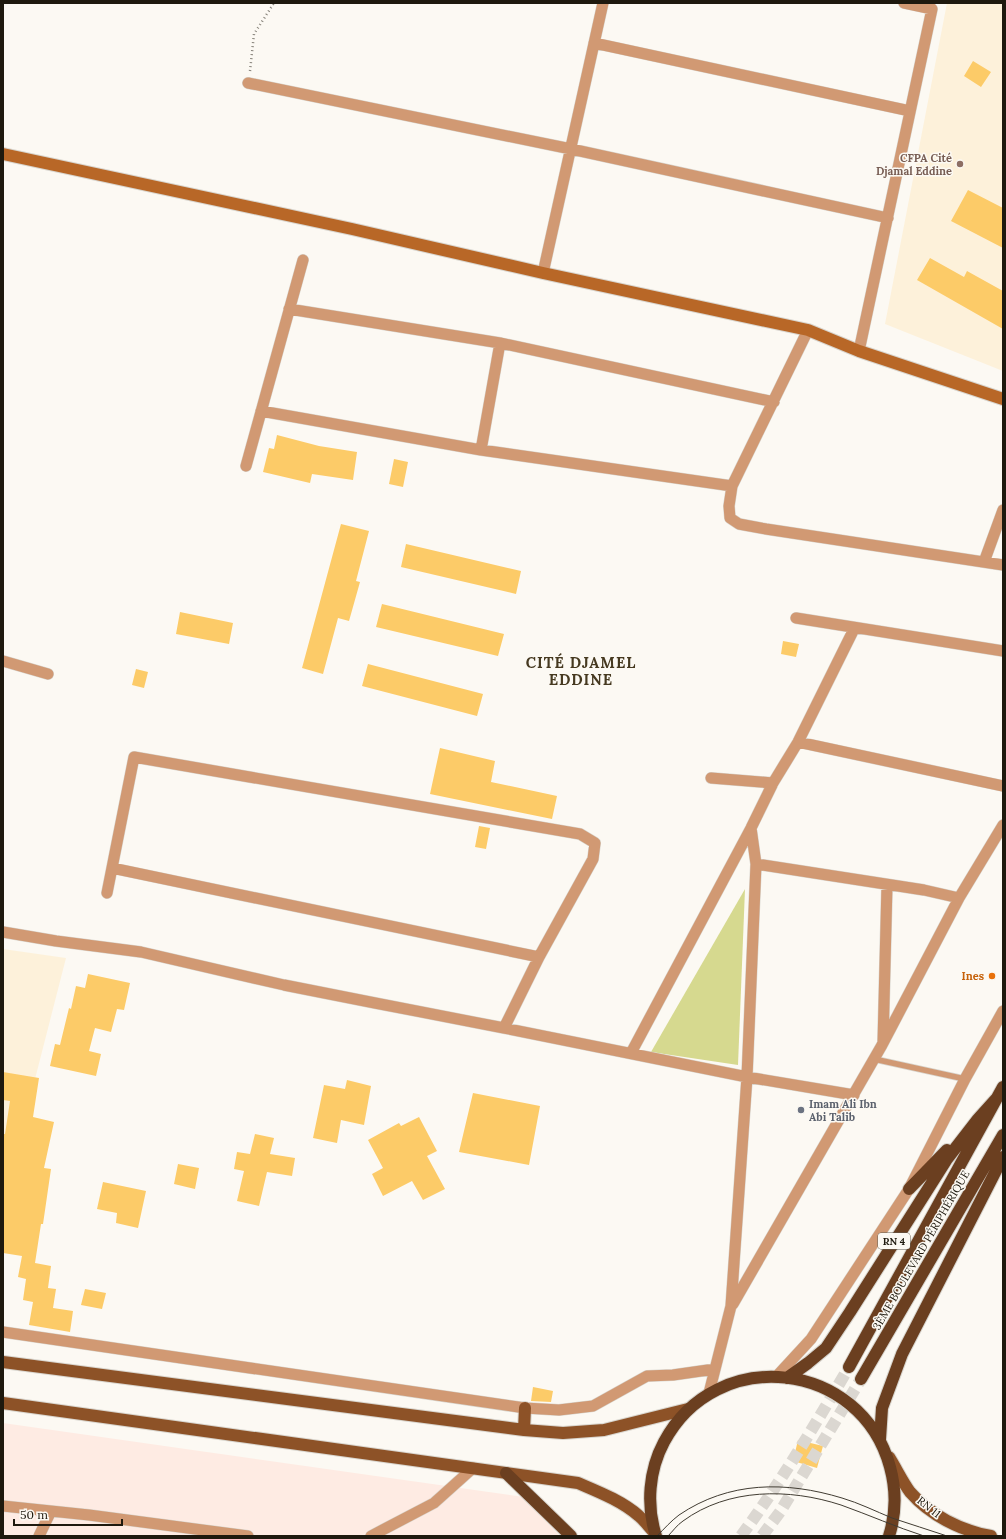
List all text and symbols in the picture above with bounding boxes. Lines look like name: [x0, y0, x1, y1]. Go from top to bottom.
place label: CFPA Cité Djamal Eddine: [876, 151, 952, 178]
marker: CFPA Cité Djamal Eddine: [955, 159, 965, 169]
district label: CITÉ DJAMEL EDDINE: [526, 653, 636, 689]
place label: Ines: [962, 969, 984, 983]
marker: Ines: [987, 971, 997, 981]
place label: Imam Ali Ibn Abi Talib: [809, 1097, 877, 1124]
marker: Imam Ali Ibn Abi Talib: [796, 1105, 806, 1115]
street label: 3ÈME BOULEVARD PÉRIPHÉRIQUE: [869, 1168, 973, 1332]
road number: RN 4: [878, 1233, 910, 1249]
street label: RN 11: [914, 1493, 944, 1521]
scale bar: [14, 1501, 122, 1527]
text: 50 m: [20, 1507, 48, 1522]

